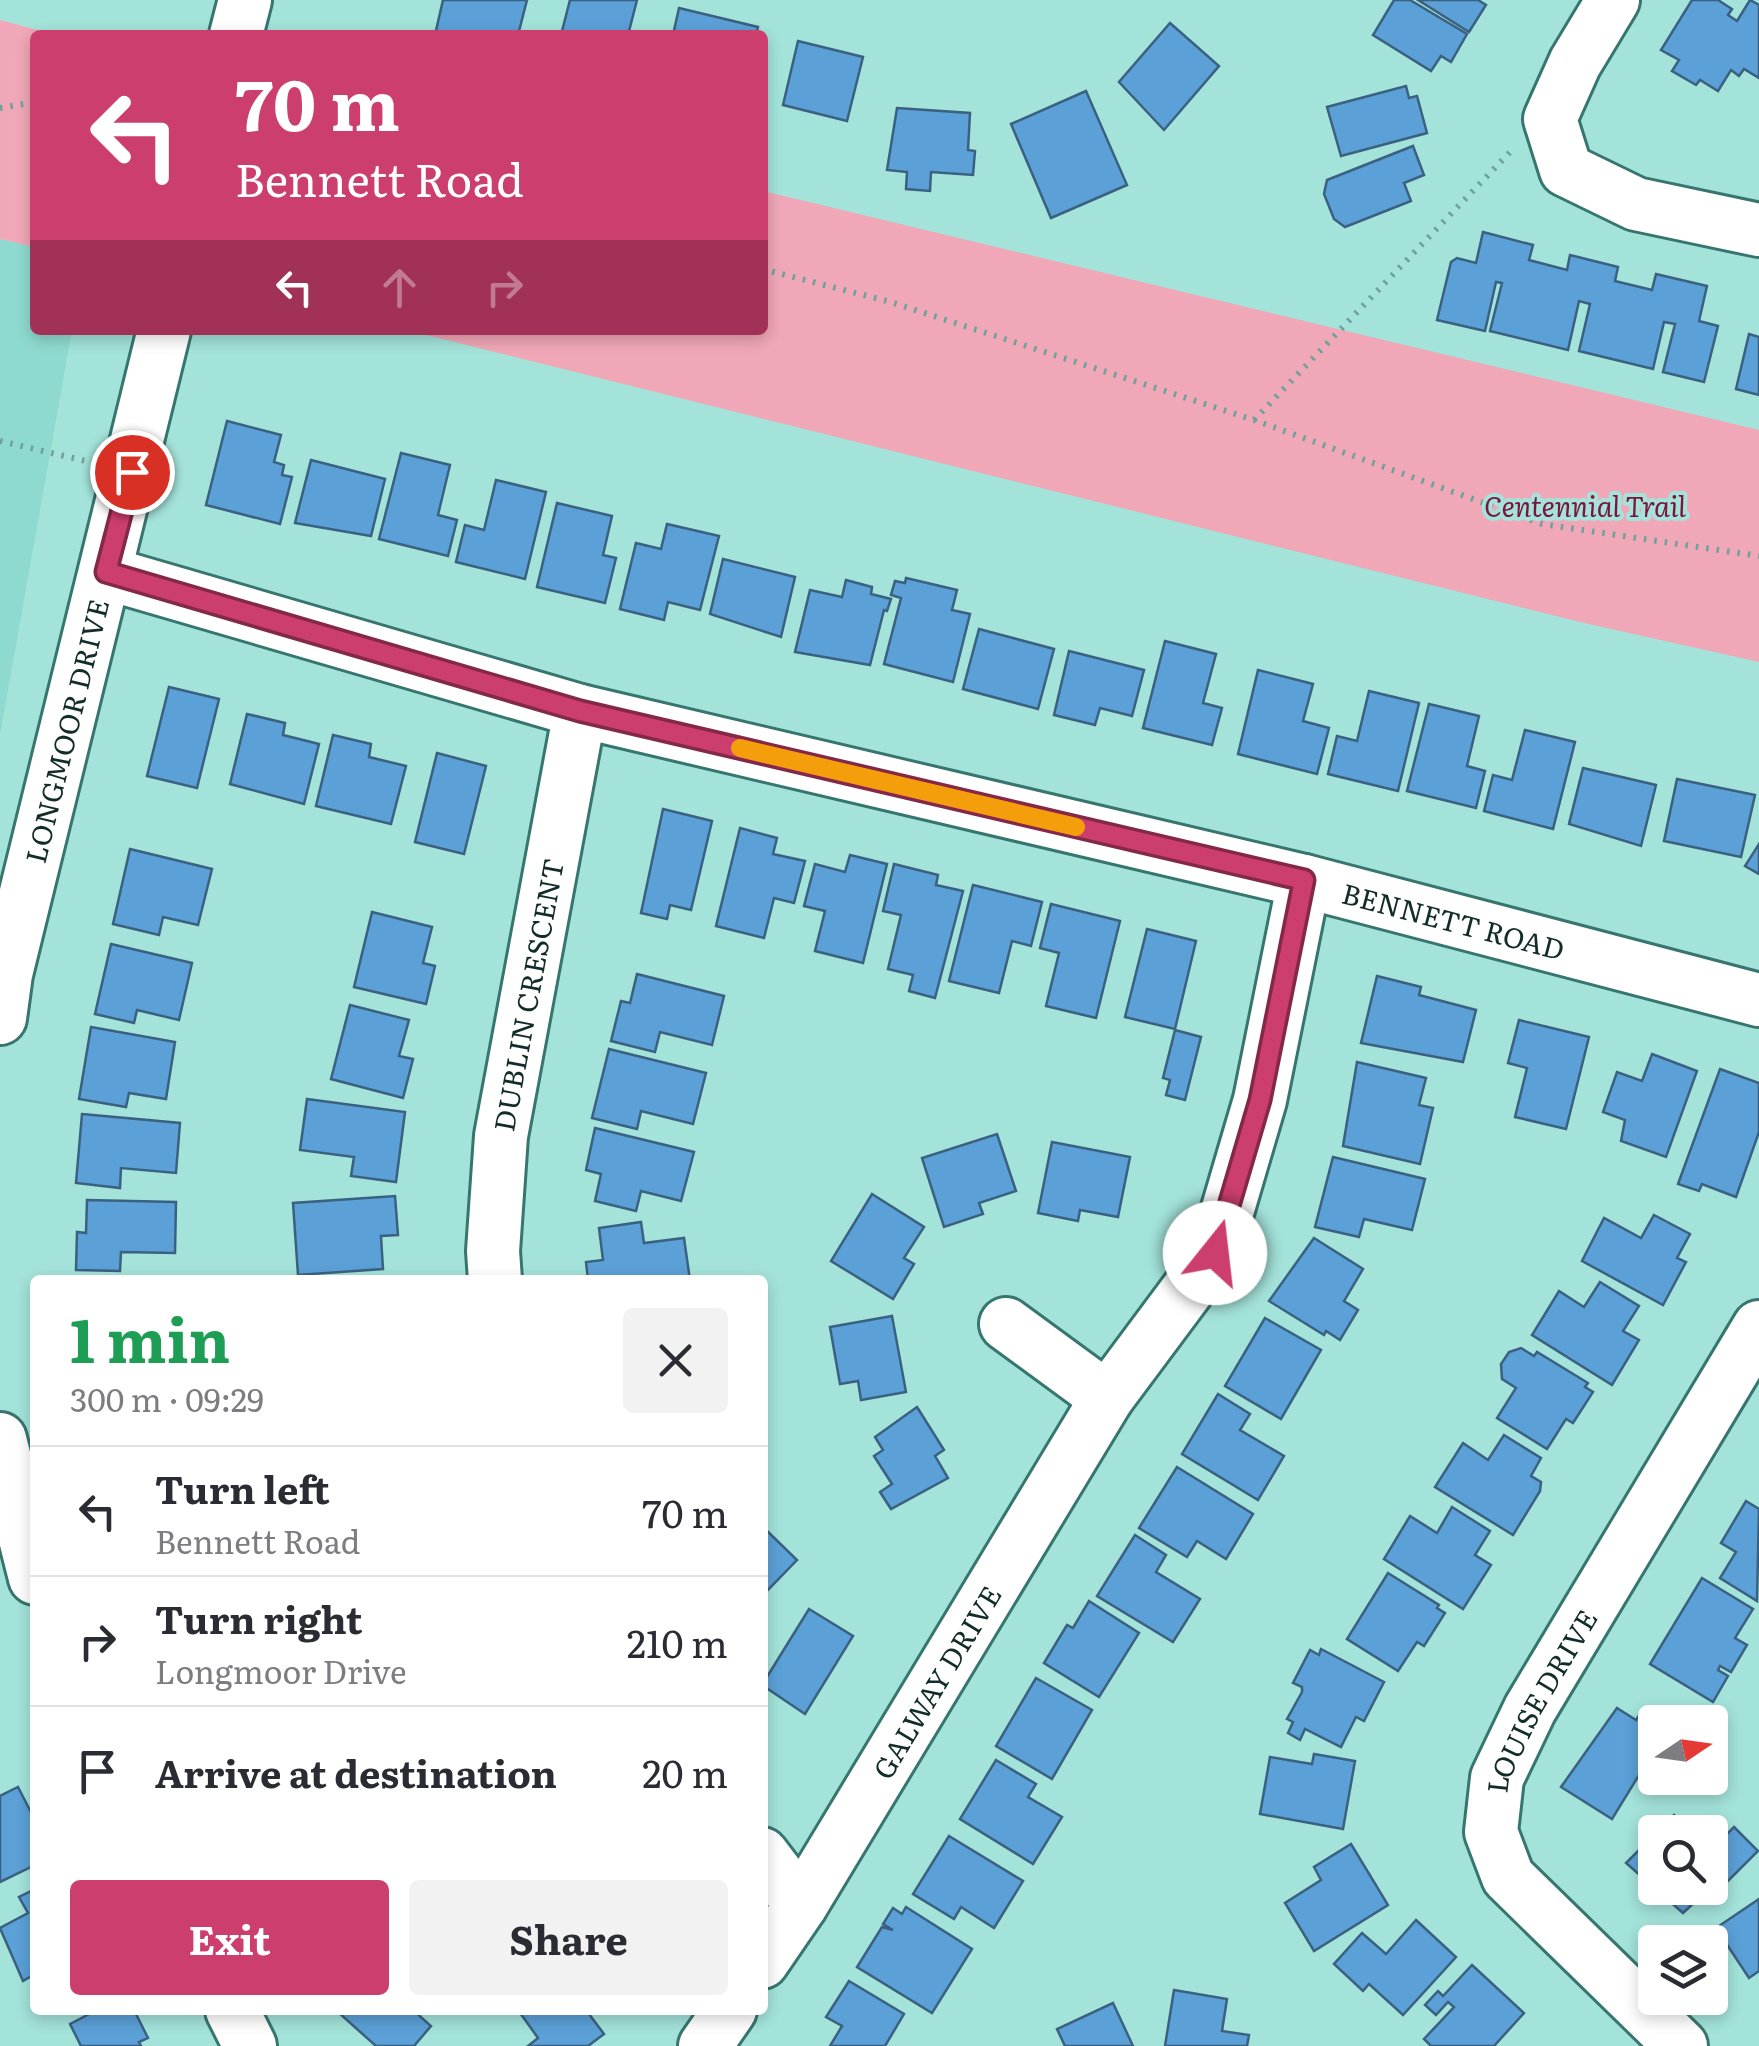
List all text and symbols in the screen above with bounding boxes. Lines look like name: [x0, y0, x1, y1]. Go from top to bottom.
text: 70 m: [235, 49, 400, 153]
icon: left: [70, 70, 200, 200]
text: Bennett Road: [235, 144, 524, 211]
icon: left: [267, 260, 322, 315]
icon: ahead: [372, 260, 427, 315]
icon: right: [477, 260, 532, 315]
pin: [90, 430, 175, 515]
icon: arrive: [105, 445, 160, 500]
park label: Centennial Trail: [1484, 484, 1686, 526]
street label: LONGMOOR DRIVE: [13, 594, 118, 867]
street label: DUBLIN CRESCENT: [481, 855, 573, 1135]
street label: BENNETT ROAD: [1338, 871, 1569, 969]
position arrow: [1163, 1201, 1267, 1305]
text: 1 min: [70, 1292, 230, 1381]
button: close: [623, 1308, 728, 1413]
text: 300 m · 09:29: [70, 1374, 264, 1422]
text: Turn left: [155, 1459, 330, 1516]
text: 70 m: [642, 1483, 728, 1540]
icon: left: [70, 1484, 125, 1539]
text: Bennett Road: [155, 1516, 360, 1564]
street label: GALWAY DRIVE: [861, 1577, 1010, 1786]
text: Turn right: [155, 1589, 362, 1646]
street label: LOUISE DRIVE: [1475, 1601, 1606, 1795]
text: 210 m: [627, 1613, 728, 1670]
icon: right: [70, 1614, 125, 1669]
text: Longmoor Drive: [155, 1646, 407, 1694]
north arrow: [1638, 1705, 1728, 1795]
map controls: [1638, 1705, 1728, 2015]
text: Arrive at destination: [155, 1743, 557, 1800]
text: 20 m: [642, 1743, 728, 1800]
icon: arrive: [70, 1744, 125, 1799]
button: search: [1638, 1815, 1728, 1905]
button: Exit: [70, 1880, 389, 1995]
button: Share: [409, 1880, 728, 1995]
button: layers: [1638, 1925, 1728, 2015]

